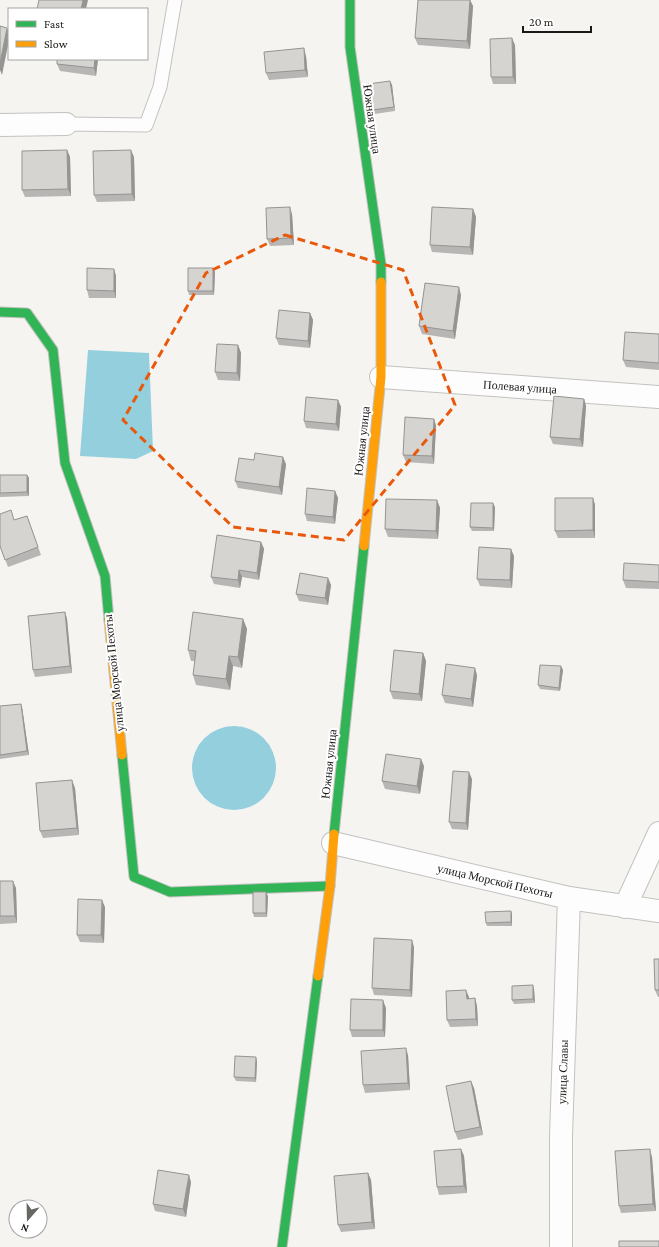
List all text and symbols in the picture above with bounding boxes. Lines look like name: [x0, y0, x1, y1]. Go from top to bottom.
legend: [8, 8, 148, 60]
scale bar: [523, 8, 591, 34]
text: 20 m: [529, 15, 554, 29]
text: Fast: [44, 17, 65, 31]
text: Slow: [44, 37, 68, 51]
street label: Южная улица: [360, 83, 384, 155]
street label: Полевая улица: [483, 377, 558, 397]
street label: Южная улица: [351, 405, 373, 477]
street label: улица Морской Пехоты: [101, 614, 127, 732]
street label: Южная улица: [318, 728, 340, 800]
street label: улица Морской Пехоты: [436, 861, 554, 901]
street label: улица Славы: [555, 1039, 571, 1105]
north arrow: [8, 1199, 48, 1239]
text: N: [19, 1221, 30, 1235]

